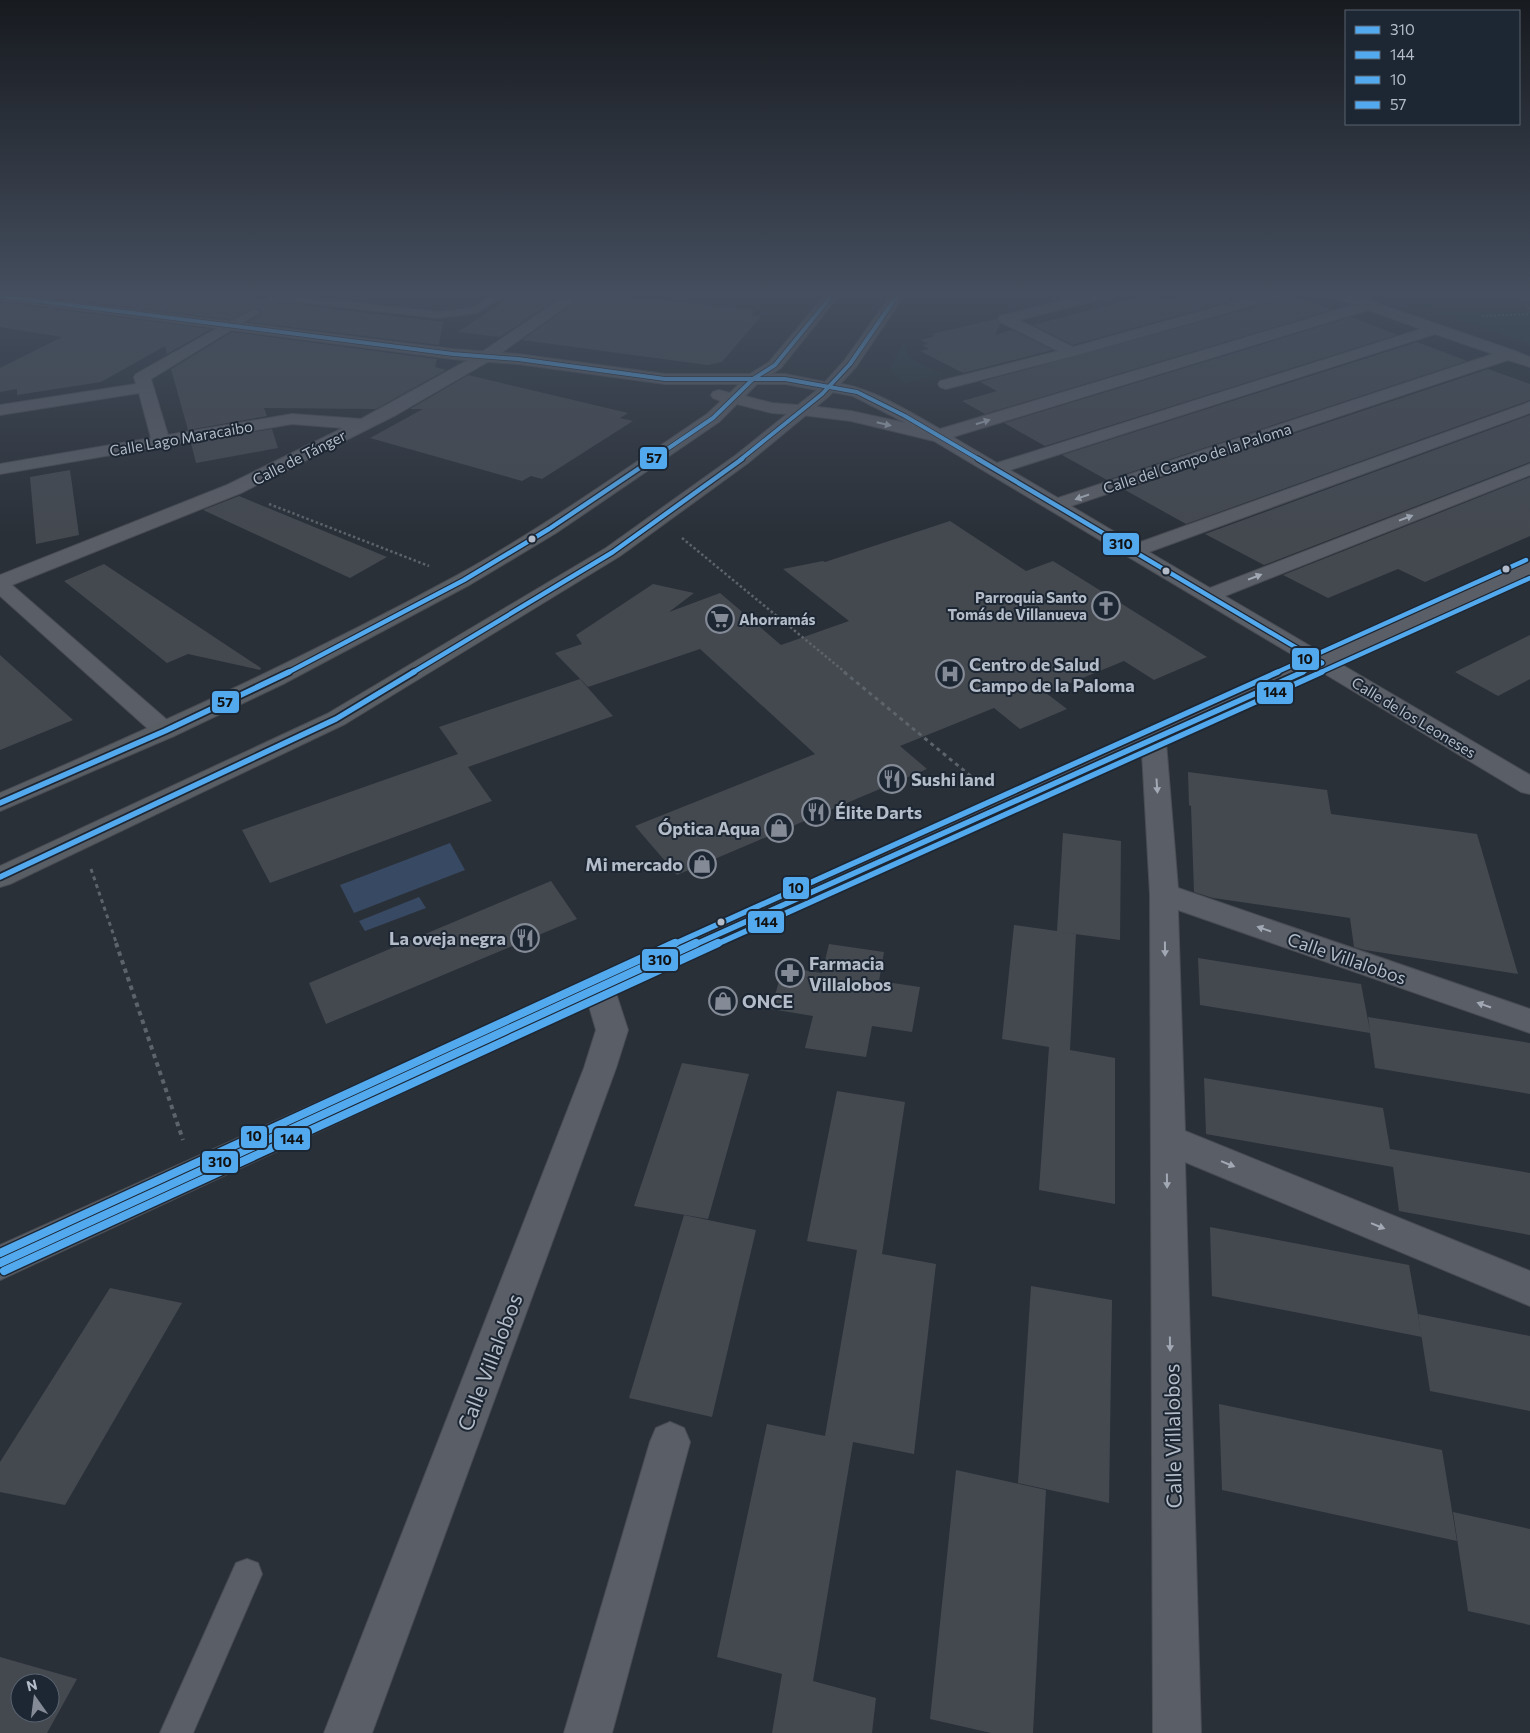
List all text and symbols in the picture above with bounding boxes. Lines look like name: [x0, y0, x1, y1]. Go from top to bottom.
legend: [1345, 10, 1520, 125]
text: 310: [1390, 20, 1415, 38]
text: 144: [1390, 45, 1414, 63]
text: 10: [1390, 70, 1406, 88]
text: 57: [1390, 95, 1407, 113]
street label: Calle Lago Maracaibo: [108, 417, 254, 459]
one-way arrow: [976, 417, 991, 425]
street label: Calle del Campo de la Paloma: [1101, 419, 1293, 497]
one-way arrow: [877, 420, 892, 428]
street label: Calle de Tánger: [249, 426, 349, 488]
line badge: 57: [639, 446, 668, 470]
text: 57: [646, 449, 662, 466]
one-way arrow: [1074, 493, 1089, 501]
one-way arrow: [1399, 514, 1414, 522]
line badge: 310: [1102, 532, 1140, 556]
unlabelled marker: [527, 534, 537, 544]
text: 310: [1109, 535, 1133, 552]
unlabelled marker: [1501, 564, 1511, 574]
unlabelled marker: [1161, 566, 1171, 576]
one-way arrow: [1248, 573, 1262, 581]
place label: Parroquia Santo Tomás de Villanueva: [947, 588, 1087, 623]
church icon: Parroquia Santo Tomás de Villanueva: [1091, 591, 1121, 621]
supermarket icon: Ahorramás: [705, 604, 735, 634]
place label: Ahorramás: [739, 610, 815, 628]
line badge: 10: [1291, 647, 1320, 671]
text: 10: [1297, 650, 1313, 667]
place label: Centro de Salud Campo de la Paloma: [969, 653, 1135, 696]
hospital icon: Centro de Salud Campo de la Paloma: [935, 659, 965, 689]
street label: Calle de los Leoneses: [1349, 673, 1480, 761]
line badge: 144: [1256, 681, 1294, 705]
text: 144: [1263, 683, 1287, 700]
line badge: 57: [211, 690, 240, 714]
text: 57: [217, 693, 233, 710]
restaurant icon: Sushi land: [877, 764, 907, 794]
place label: Sushi land: [911, 768, 995, 790]
one-way arrow: [1153, 779, 1161, 795]
restaurant icon: Élite Darts: [801, 797, 831, 827]
place label: Élite Darts: [835, 801, 922, 823]
shop icon: Óptica Aqua: [764, 813, 794, 843]
place label: Óptica Aqua: [658, 817, 760, 839]
shop icon: Mi mercado: [687, 849, 717, 879]
place label: Mi mercado: [585, 853, 683, 875]
line badge: 10: [782, 876, 810, 900]
text: 10: [788, 879, 804, 896]
line badge: 144: [747, 910, 785, 934]
text: 144: [754, 913, 778, 930]
unlabelled marker: [716, 917, 726, 927]
restaurant icon: La oveja negra: [510, 923, 540, 953]
one-way arrow: [1257, 925, 1272, 932]
place label: La oveja negra: [389, 927, 506, 949]
street label: Calle Villalobos: [1285, 927, 1409, 989]
one-way arrow: [1161, 941, 1169, 957]
line badge: 310: [641, 948, 679, 972]
text: 310: [648, 951, 672, 968]
place label: Farmacia Villalobos: [809, 952, 891, 995]
pharmacy icon: Farmacia Villalobos: [775, 958, 805, 988]
shop icon: ONCE: [708, 986, 738, 1016]
place label: ONCE: [742, 990, 793, 1012]
one-way arrow: [1476, 1001, 1491, 1009]
line badge: 10: [240, 1125, 268, 1149]
text: 10: [246, 1127, 262, 1144]
line badge: 144: [273, 1127, 311, 1151]
text: 144: [280, 1130, 304, 1147]
line badge: 310: [201, 1150, 239, 1174]
text: 310: [208, 1153, 232, 1170]
one-way arrow: [1221, 1161, 1235, 1169]
one-way arrow: [1164, 1173, 1172, 1189]
one-way arrow: [1371, 1223, 1385, 1231]
street label: Calle Villalobos: [451, 1290, 527, 1434]
one-way arrow: [1166, 1336, 1174, 1352]
street label: Calle Villalobos: [1158, 1363, 1186, 1509]
north arrow: [10, 1673, 60, 1723]
text: N: [25, 1675, 39, 1694]

